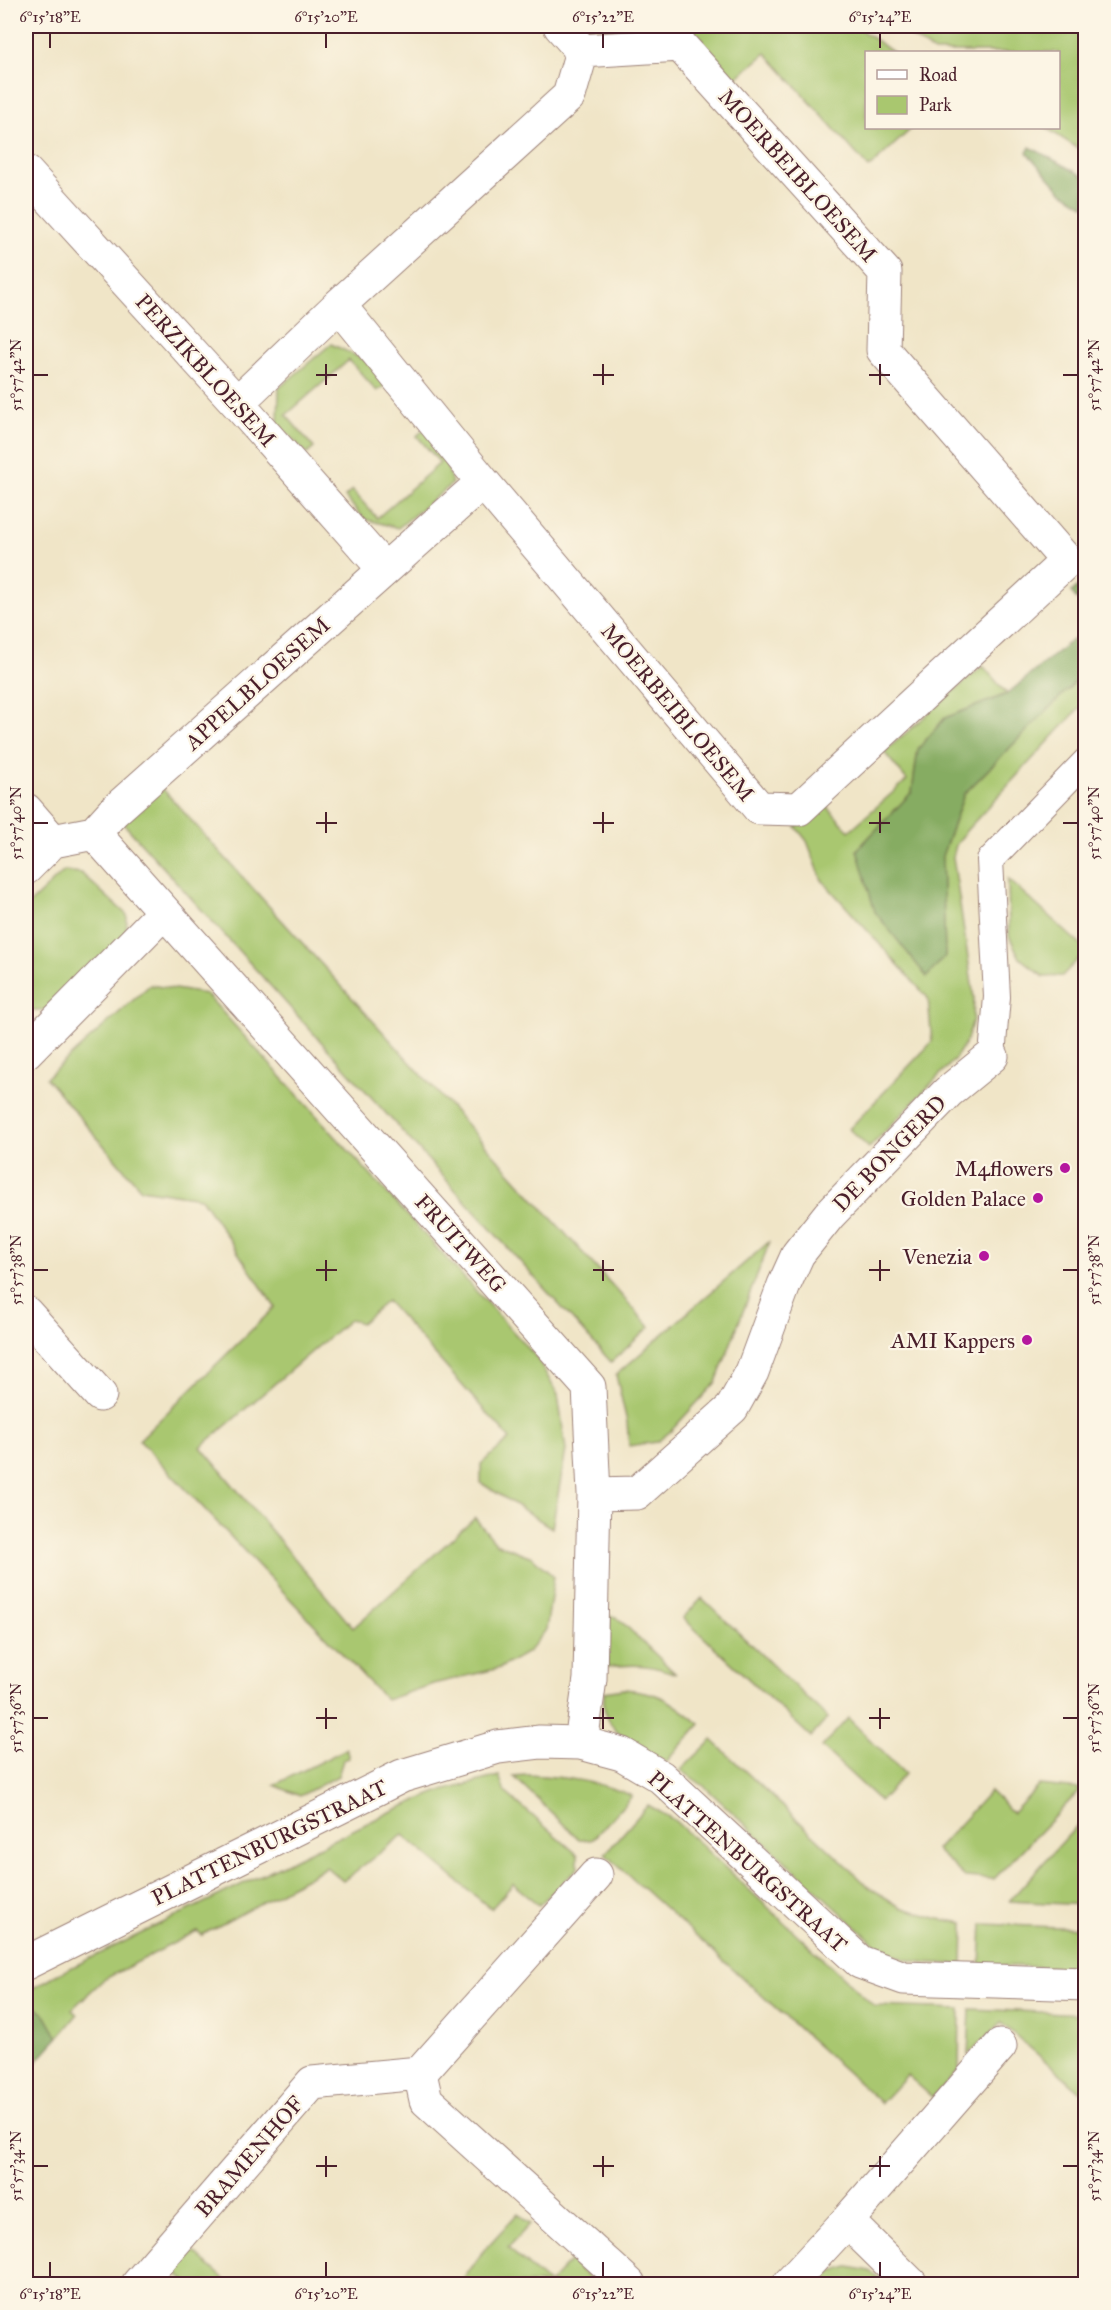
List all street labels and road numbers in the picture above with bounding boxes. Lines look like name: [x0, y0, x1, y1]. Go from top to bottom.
street label: MOERBEIBLOESEM: [713, 83, 883, 268]
street label: PERZIKBLOESEM: [130, 288, 281, 452]
street label: APPELBLOESEM: [178, 611, 335, 756]
street label: MOERBEIBLOESEM: [595, 618, 760, 807]
street label: DE BONGERD: [827, 1089, 952, 1217]
street label: FRUITWEG: [409, 1188, 512, 1298]
street label: PLATTENBURGSTRAAT: [643, 1765, 853, 1958]
street label: PLATTENBURGSTRAAT: [147, 1774, 391, 1911]
street label: BRAMENHOF: [189, 2090, 309, 2222]

